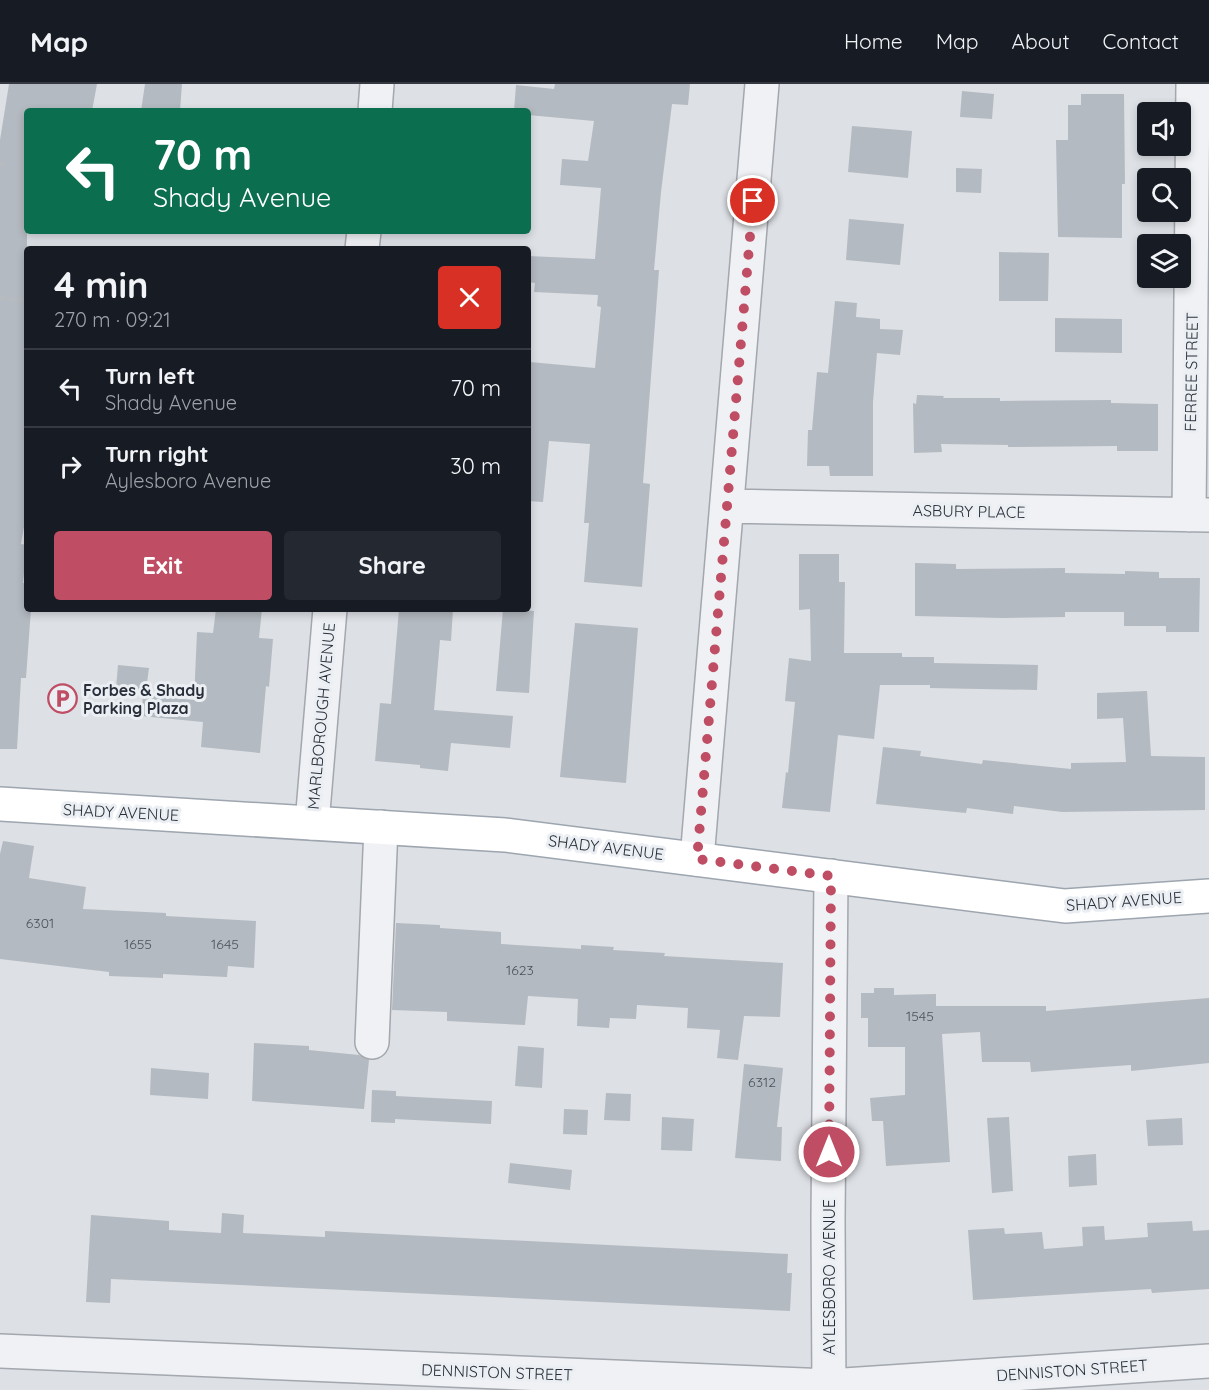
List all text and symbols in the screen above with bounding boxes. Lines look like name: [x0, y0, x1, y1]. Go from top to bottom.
text: Map: [30, 24, 88, 59]
text: Home: [844, 28, 903, 54]
text: Map: [936, 28, 979, 54]
text: About: [1012, 28, 1070, 54]
text: Contact: [1103, 28, 1179, 54]
map controls: [1137, 102, 1191, 288]
button: sound: [1137, 102, 1191, 156]
text: 70 m: [153, 128, 252, 181]
icon: left: [54, 132, 132, 210]
button: search: [1137, 168, 1191, 222]
pin: [727, 175, 778, 226]
text: Shady Avenue: [153, 180, 331, 214]
icon: arrive: [736, 184, 769, 217]
button: layers: [1137, 234, 1191, 288]
text: 4 min: [54, 262, 148, 307]
button: close: [438, 266, 501, 329]
text: 270 m · 09:21: [54, 307, 171, 332]
street label: FERREE STREET: [1180, 312, 1202, 432]
text: Turn left: [105, 362, 195, 390]
icon: left: [54, 372, 87, 405]
text: 70 m: [451, 374, 501, 402]
text: Shady Avenue: [105, 390, 237, 415]
text: Turn right: [105, 440, 209, 468]
icon: right: [54, 450, 87, 483]
text: 30 m: [450, 452, 501, 480]
text: Aylesboro Avenue: [105, 468, 271, 493]
street label: ASBURY PLACE: [912, 500, 1026, 522]
button: Exit: [54, 531, 272, 600]
button: Share: [284, 531, 501, 600]
street label: MARLBOROUGH AVENUE: [303, 622, 339, 810]
place label: Forbes & Shady Parking Plaza: [83, 680, 205, 718]
parking icon: Forbes & Shady Parking Plaza: [46, 683, 78, 715]
street label: SHADY AVENUE: [63, 799, 179, 825]
street label: SHADY AVENUE: [547, 830, 665, 864]
street label: SHADY AVENUE: [1065, 887, 1183, 915]
house number: 6301: [26, 914, 54, 932]
house number: 1655: [124, 935, 152, 953]
house number: 1645: [211, 935, 239, 953]
house number: 1623: [506, 961, 534, 979]
house number: 1545: [906, 1007, 934, 1025]
house number: 6312: [748, 1073, 776, 1091]
position arrow: [797, 1120, 861, 1184]
street label: AYLESBORO AVENUE: [819, 1199, 839, 1355]
street label: DENNISTON STREET: [996, 1355, 1149, 1385]
street label: DENNISTON STREET: [421, 1359, 573, 1385]

